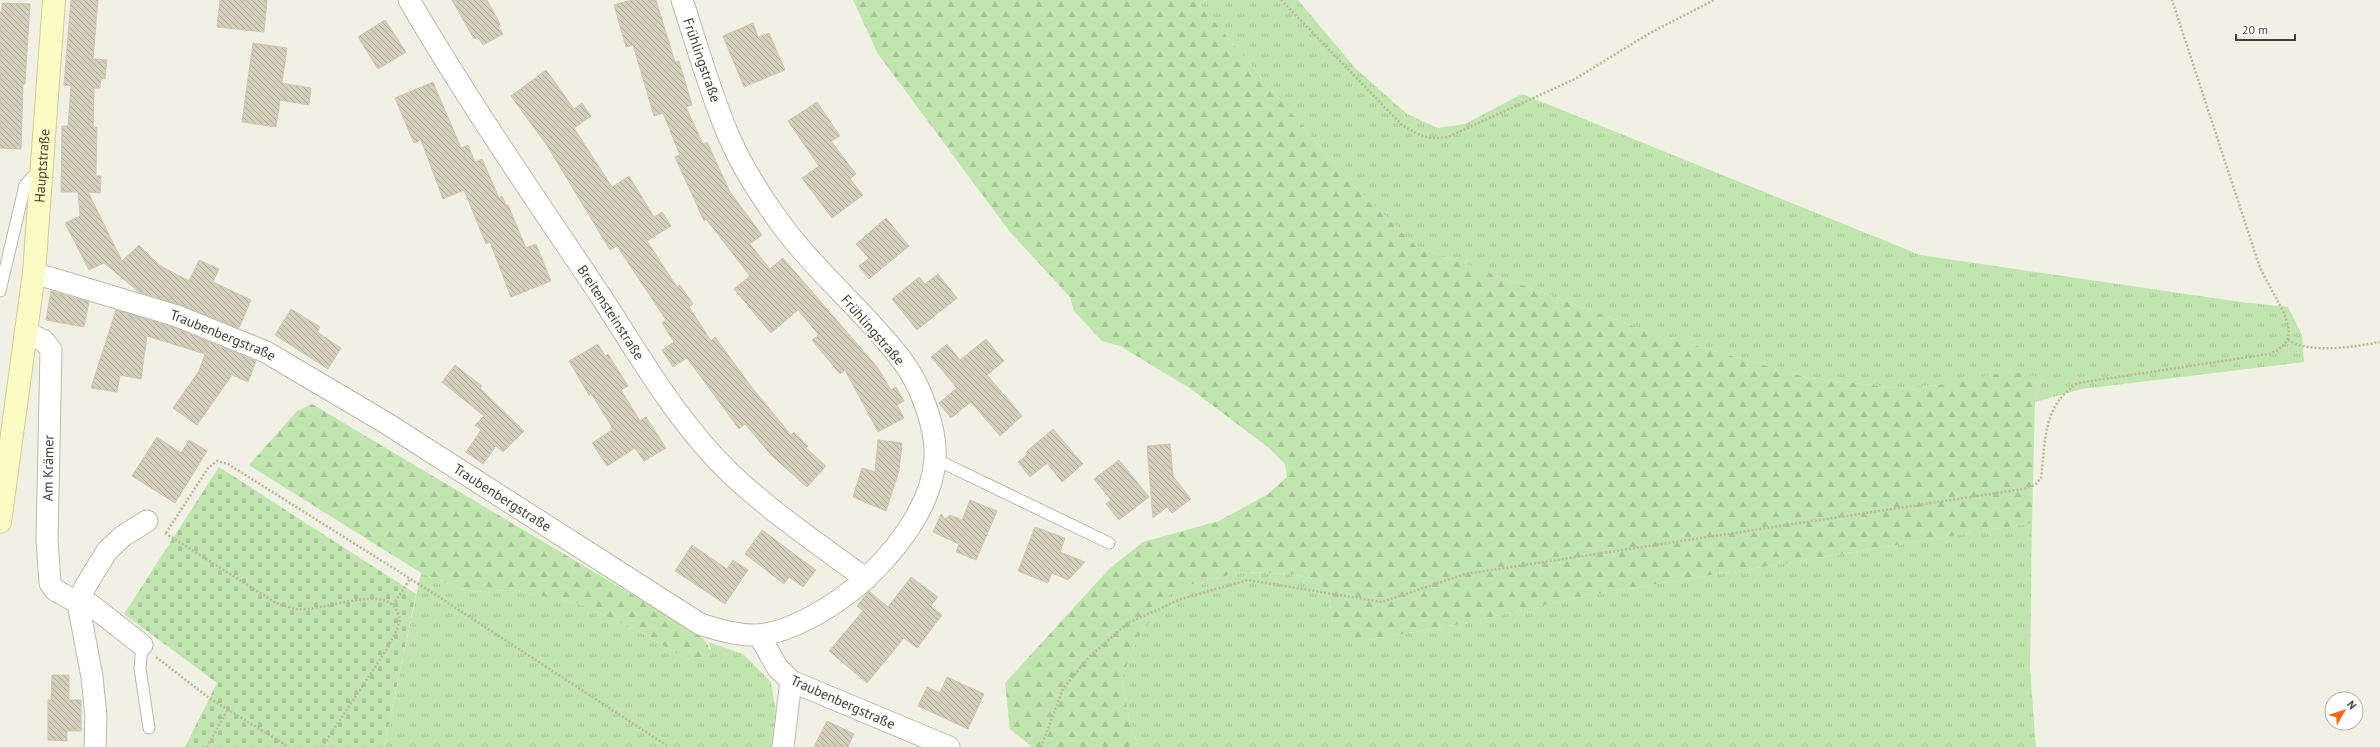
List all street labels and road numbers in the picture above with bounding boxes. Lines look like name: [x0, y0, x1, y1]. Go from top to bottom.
street label: Frühlingstraße: [679, 15, 725, 105]
street label: Hauptstraße: [30, 128, 54, 203]
street label: Breitensteinstraße: [573, 261, 648, 363]
street label: Frühlingstraße: [837, 291, 909, 369]
street label: Traubenbergstraße: [168, 305, 279, 365]
street label: Am Krämer: [38, 434, 58, 501]
street label: Traubenbergstraße: [450, 460, 555, 535]
street label: Traubenbergstraße: [788, 671, 898, 733]

